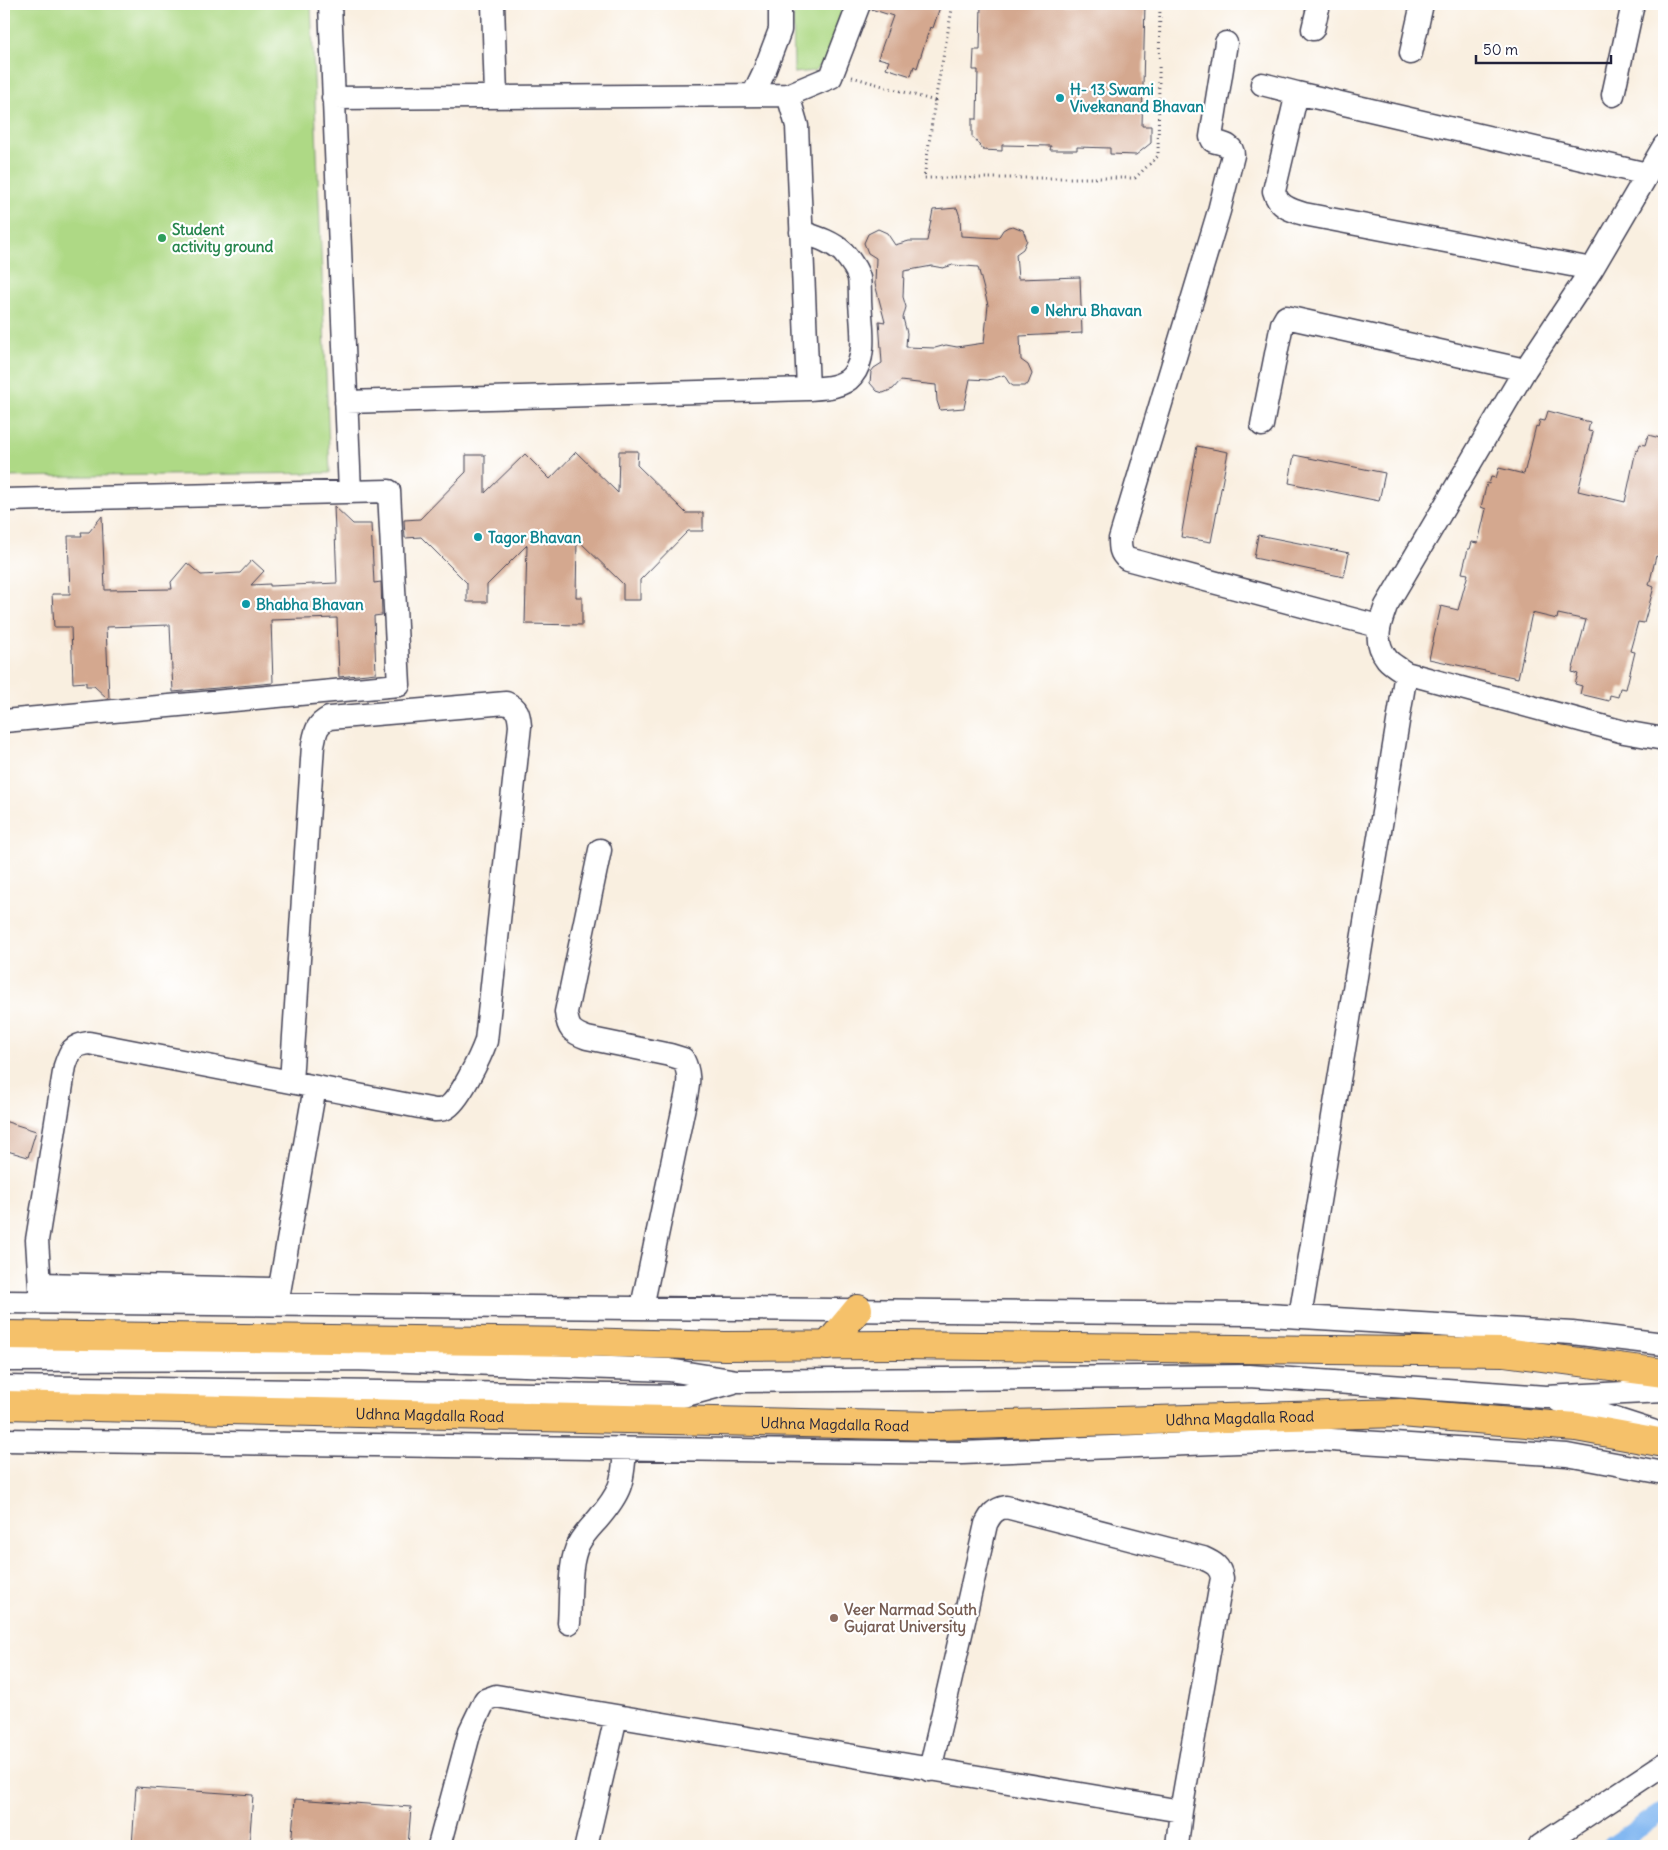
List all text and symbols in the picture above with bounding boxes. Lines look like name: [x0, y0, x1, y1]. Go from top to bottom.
scale bar: [1476, 32, 1610, 64]
text: 50 m: [1483, 40, 1518, 59]
place label: H- 13 Swami Vivekanand Bhavan: [1070, 80, 1204, 116]
marker: H- 13 Swami Vivekanand Bhavan: [1054, 92, 1066, 104]
place label: Student activity ground: [172, 220, 274, 257]
marker: Student activity ground: [156, 232, 168, 244]
place label: Nehru Bhavan: [1045, 301, 1142, 320]
marker: Nehru Bhavan: [1029, 304, 1041, 316]
place label: Tagor Bhavan: [488, 528, 582, 548]
marker: Tagor Bhavan: [472, 531, 484, 543]
place label: Bhabha Bhavan: [256, 595, 364, 614]
marker: Bhabha Bhavan: [240, 598, 252, 610]
street label: Udhna Magdalla Road: [355, 1403, 505, 1426]
street label: Udhna Magdalla Road: [1165, 1406, 1315, 1429]
street label: Udhna Magdalla Road: [760, 1413, 910, 1435]
place label: Veer Narmad South Gujarat University: [844, 1600, 977, 1637]
marker: Veer Narmad South Gujarat University: [828, 1612, 840, 1624]

